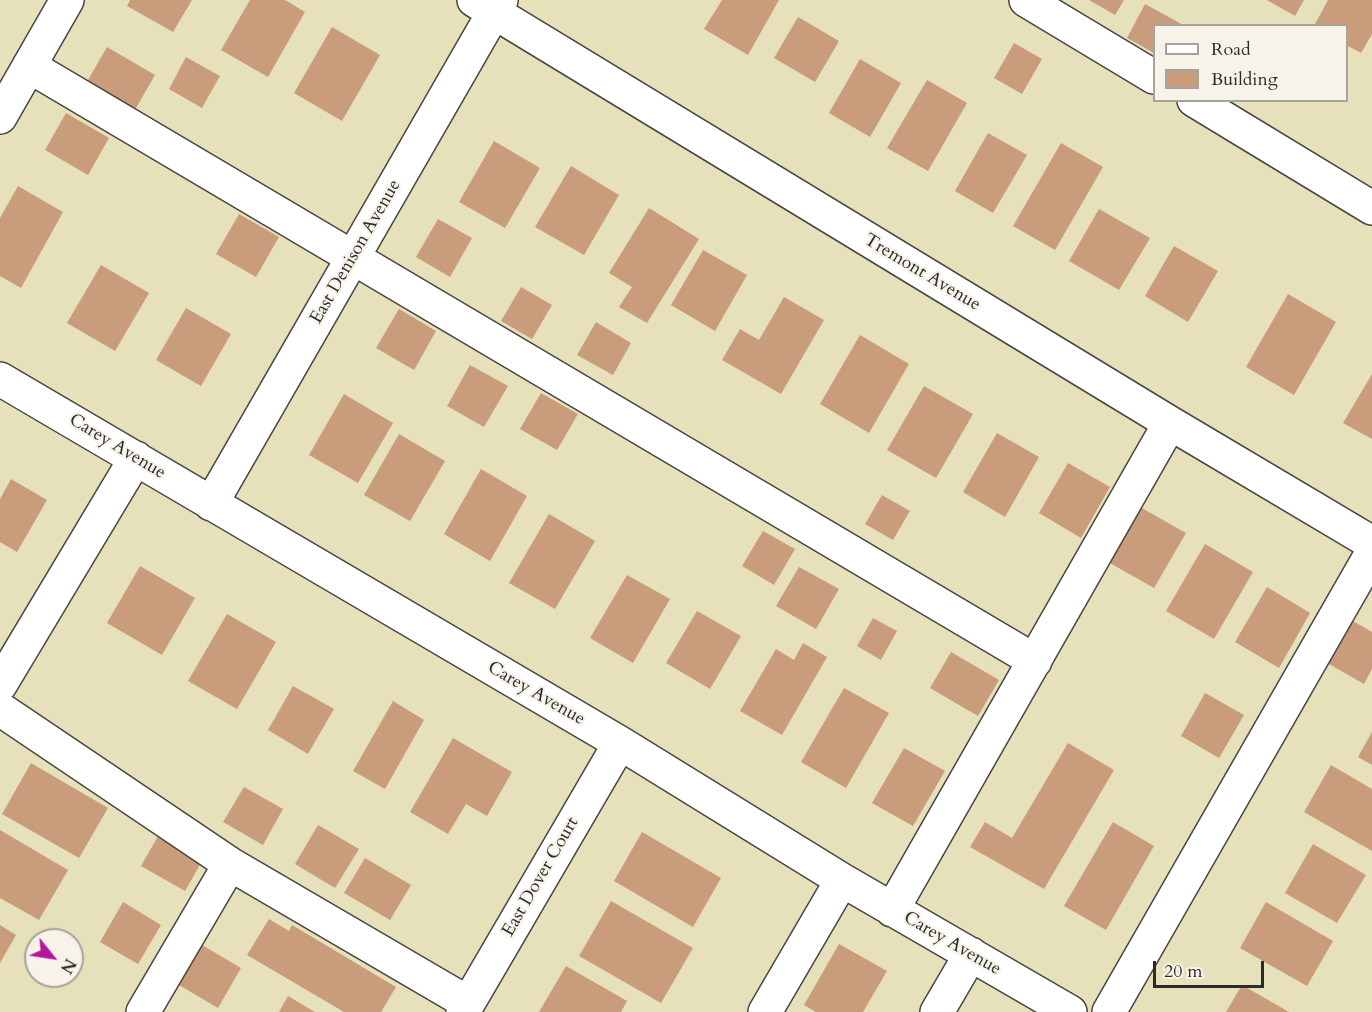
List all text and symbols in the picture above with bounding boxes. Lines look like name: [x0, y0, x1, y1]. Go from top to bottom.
legend: [1153, 24, 1348, 102]
text: Road: [1211, 37, 1251, 62]
text: Building: [1211, 67, 1278, 92]
street label: East Denison Avenue: [306, 176, 406, 328]
street label: Tremont Avenue: [860, 230, 984, 316]
street label: Carey Avenue: [65, 410, 169, 484]
street label: Carey Avenue: [483, 657, 589, 731]
street label: East Dover Court: [498, 814, 584, 940]
street label: Carey Avenue: [899, 907, 1005, 981]
north arrow: [24, 928, 84, 988]
scale bar: [1156, 949, 1267, 987]
text: N: [55, 954, 81, 978]
text: 20 m: [1164, 959, 1203, 984]

